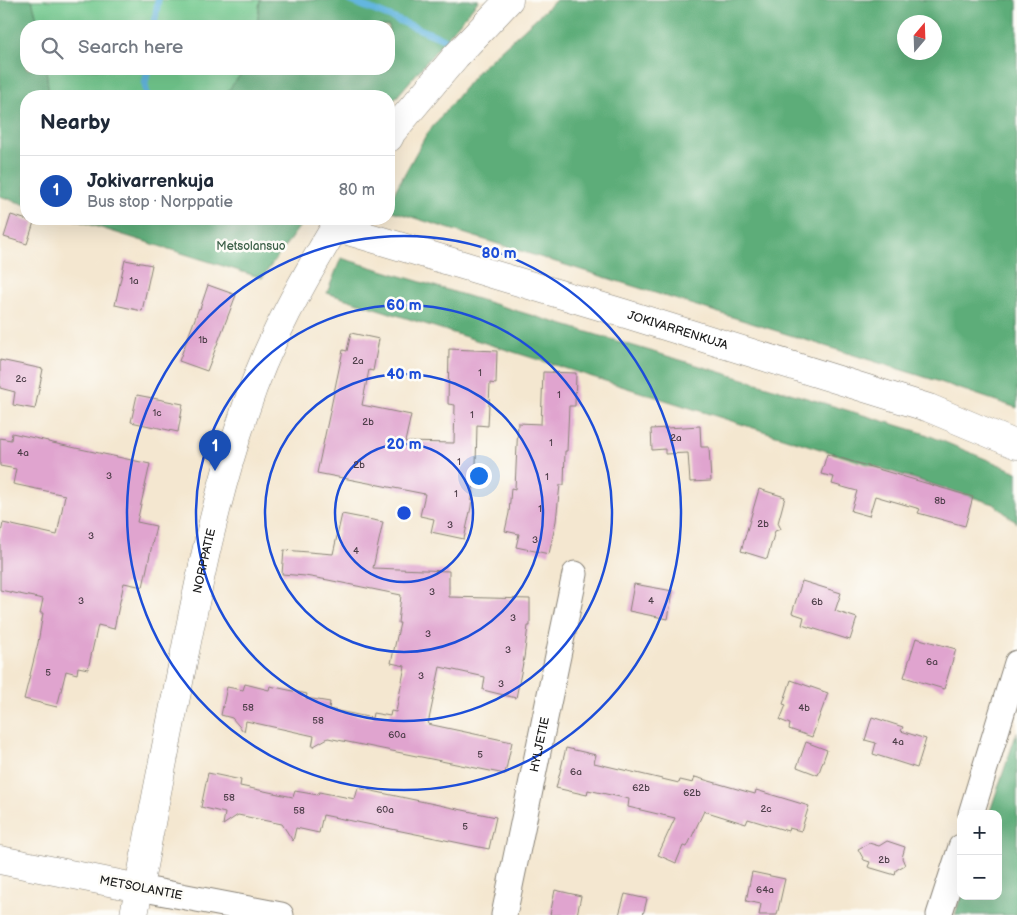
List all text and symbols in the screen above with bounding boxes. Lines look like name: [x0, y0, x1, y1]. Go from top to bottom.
north arrow: [897, 15, 942, 60]
search box: [20, 20, 395, 75]
icon: search: [38, 34, 66, 62]
text: Search here: [78, 36, 183, 59]
text: Nearby: [40, 110, 110, 135]
text: Jokivarrenkuja: [87, 170, 214, 193]
text: 1: [53, 181, 59, 200]
text: 80 m: [339, 181, 375, 200]
text: Bus stop · Norppatie: [87, 193, 233, 212]
park label: Metsolansuo: [216, 239, 286, 254]
text: 80 m: [481, 244, 517, 263]
house number: 1a: [129, 275, 139, 287]
text: 60 m: [386, 296, 422, 315]
street label: JOKIVARRENKUJA: [626, 307, 731, 353]
house number: 1b: [198, 334, 208, 346]
house number: 2a: [352, 355, 364, 367]
text: 40 m: [386, 365, 422, 384]
house number: 1: [478, 367, 482, 379]
house number: 2c: [15, 373, 27, 385]
house number: 1: [557, 389, 561, 401]
house number: 1c: [152, 407, 162, 419]
house number: 1: [470, 409, 474, 421]
house number: 2b: [362, 416, 374, 428]
pin: 1: [199, 430, 231, 471]
house number: 2a: [670, 432, 682, 444]
text: 20 m: [387, 435, 422, 454]
house number: 1: [549, 437, 553, 449]
house number: 4a: [17, 447, 29, 459]
house number: 1: [457, 456, 461, 468]
house number: 2b: [353, 459, 365, 471]
your location: [466, 463, 492, 489]
house number: 3: [106, 470, 112, 482]
house number: 1: [545, 471, 549, 483]
house number: 1: [454, 488, 458, 500]
house number: 8b: [934, 495, 946, 507]
house number: 1: [538, 503, 542, 515]
centre of rings: [395, 504, 413, 522]
house number: 2b: [757, 518, 769, 530]
house number: 3: [447, 519, 453, 531]
street label: NORPPATIE: [190, 527, 219, 595]
house number: 3: [88, 530, 94, 542]
house number: 3: [532, 534, 538, 546]
house number: 4: [353, 545, 359, 557]
house number: 3: [429, 586, 435, 598]
house number: 3: [78, 595, 84, 607]
house number: 4: [648, 595, 654, 607]
house number: 6b: [811, 596, 823, 608]
house number: 3: [510, 612, 516, 624]
house number: 3: [425, 628, 431, 640]
house number: 3: [505, 644, 511, 656]
house number: 6a: [926, 656, 938, 668]
house number: 5: [45, 667, 51, 679]
house number: 3: [418, 670, 424, 682]
house number: 3: [498, 678, 504, 690]
house number: 58: [242, 702, 254, 714]
house number: 4b: [798, 702, 810, 714]
house number: 58: [312, 715, 324, 727]
street label: HYLJETIE: [526, 716, 553, 774]
house number: 60a: [388, 729, 406, 741]
house number: 4a: [892, 736, 904, 748]
house number: 5: [477, 749, 483, 761]
house number: 6a: [570, 766, 582, 778]
house number: 62b: [632, 782, 650, 794]
house number: 62b: [683, 787, 701, 799]
house number: 58: [223, 792, 235, 804]
house number: 2c: [760, 803, 772, 815]
house number: 60a: [376, 804, 394, 816]
house number: 58: [293, 805, 305, 817]
map controls: [957, 810, 1002, 900]
button: +: [957, 810, 1002, 855]
house number: 5: [462, 821, 468, 833]
house number: 2b: [878, 854, 890, 866]
button: −: [957, 855, 1002, 900]
street label: METSOLANTIE: [98, 873, 184, 903]
house number: 64a: [756, 884, 774, 896]

